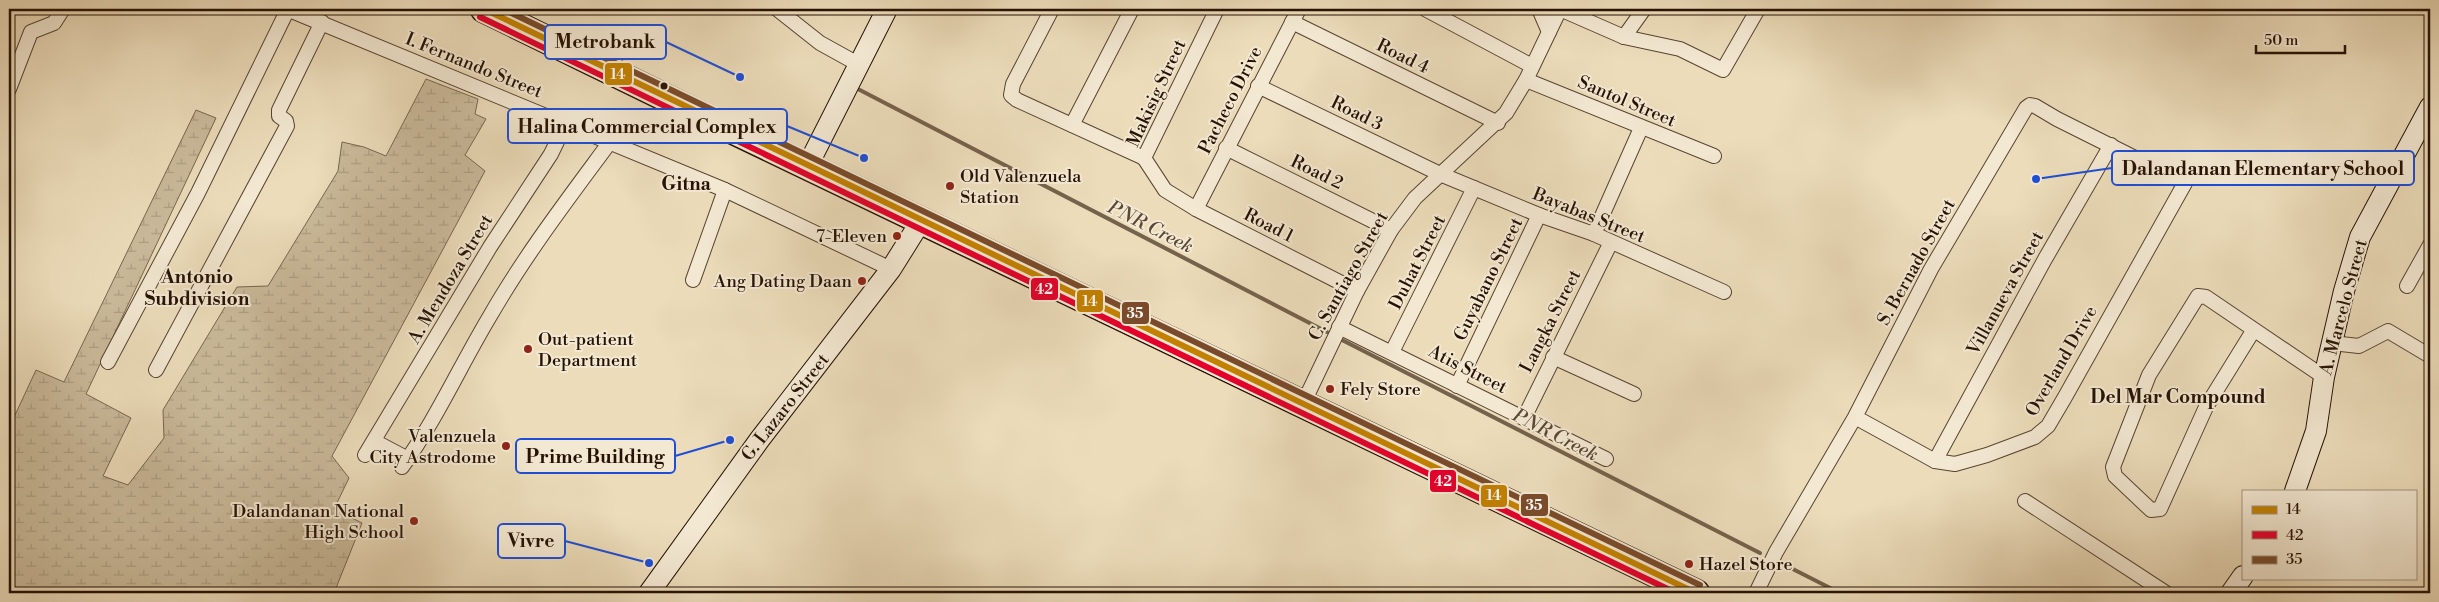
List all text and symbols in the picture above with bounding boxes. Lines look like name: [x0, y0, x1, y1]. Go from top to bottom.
scale bar: [2256, 22, 2345, 54]
callout: Metrobank: [545, 25, 666, 59]
street label: I. Fernando Street: [402, 27, 546, 104]
text: Metrobank: [555, 30, 656, 54]
text: 50 m: [2264, 31, 2298, 50]
street label: Road 4: [1372, 34, 1433, 79]
street label: Makisig Street: [1121, 35, 1192, 151]
street label: Pacheco Drive: [1193, 42, 1267, 158]
line badge: 14: [604, 62, 633, 86]
text: 14: [610, 66, 626, 84]
street label: Santol Street: [1574, 70, 1680, 133]
unlabelled marker: [659, 81, 669, 91]
street label: Road 3: [1327, 91, 1387, 136]
callout: Halina Commercial Complex: [508, 109, 787, 143]
text: Halina Commercial Complex: [518, 115, 777, 139]
street label: Road 2: [1287, 150, 1347, 195]
callout: Dalandanan Elementary School: [2112, 151, 2414, 185]
text: Dalandanan Elementary School: [2122, 157, 2404, 181]
place label: Old Valenzuela Station: [960, 165, 1082, 209]
district label: Gitna: [661, 172, 712, 196]
marker: Old Valenzuela Station: [944, 180, 956, 192]
street label: Bayabas Street: [1528, 182, 1649, 249]
street label: S. Bernado Street: [1872, 194, 1961, 330]
water label: PNR Creek: [1103, 195, 1197, 259]
street label: Road 1: [1240, 203, 1298, 248]
street label: C. Santiago Street: [1303, 207, 1394, 345]
street label: A. Mendoza Street: [402, 210, 498, 349]
street label: Duhat Street: [1384, 211, 1451, 313]
street label: Guyabano Street: [1449, 213, 1528, 345]
place label: 7-Eleven: [816, 225, 887, 248]
street label: Villanueva Street: [1961, 227, 2049, 360]
marker: 7-Eleven: [891, 230, 903, 242]
street label: A. Marcelo Street: [2314, 236, 2373, 378]
district label: Antonio Subdivision: [145, 265, 250, 311]
street label: Langka Street: [1515, 265, 1587, 377]
place label: Ang Dating Daan: [713, 270, 852, 293]
marker: Ang Dating Daan: [856, 275, 868, 287]
line badge: 42: [1030, 277, 1059, 301]
text: 42: [1035, 281, 1053, 299]
line badge: 14: [1076, 289, 1104, 313]
text: 14: [1082, 293, 1098, 311]
line badge: 35: [1121, 301, 1150, 325]
street label: Overland Drive: [2020, 302, 2102, 421]
text: 35: [1126, 305, 1144, 323]
place label: Out-patient Department: [538, 328, 638, 372]
street label: Atis Street: [1424, 339, 1511, 399]
marker: Out-patient Department: [522, 343, 534, 355]
street label: G. Lazaro Street: [736, 348, 835, 466]
place label: Fely Store: [1340, 378, 1421, 401]
marker: Fely Store: [1324, 383, 1336, 395]
district label: Del Mar Compound: [2090, 385, 2266, 409]
water label: PNR Creek: [1508, 403, 1602, 467]
place label: Valenzuela City Astrodome: [369, 425, 497, 469]
callout: Prime Building: [516, 439, 675, 473]
marker: Valenzuela City Astrodome: [500, 440, 512, 452]
text: Prime Building: [526, 445, 666, 469]
line badge: 42: [1429, 469, 1457, 493]
text: 42: [1434, 473, 1452, 491]
line badge: 14: [1480, 484, 1508, 508]
text: 14: [1486, 487, 1502, 505]
legend: [2242, 490, 2416, 580]
line badge: 35: [1520, 493, 1549, 517]
text: 35: [1525, 497, 1543, 515]
place label: Dalandanan National High School: [232, 500, 405, 544]
text: 14: [2286, 500, 2301, 519]
marker: Dalandanan National High School: [408, 515, 420, 527]
callout: Vivre: [498, 524, 565, 558]
text: 42: [2286, 526, 2303, 545]
text: Vivre: [506, 529, 555, 553]
text: 35: [2286, 550, 2303, 569]
place label: Hazel Store: [1699, 553, 1793, 576]
marker: Hazel Store: [1683, 558, 1695, 570]

